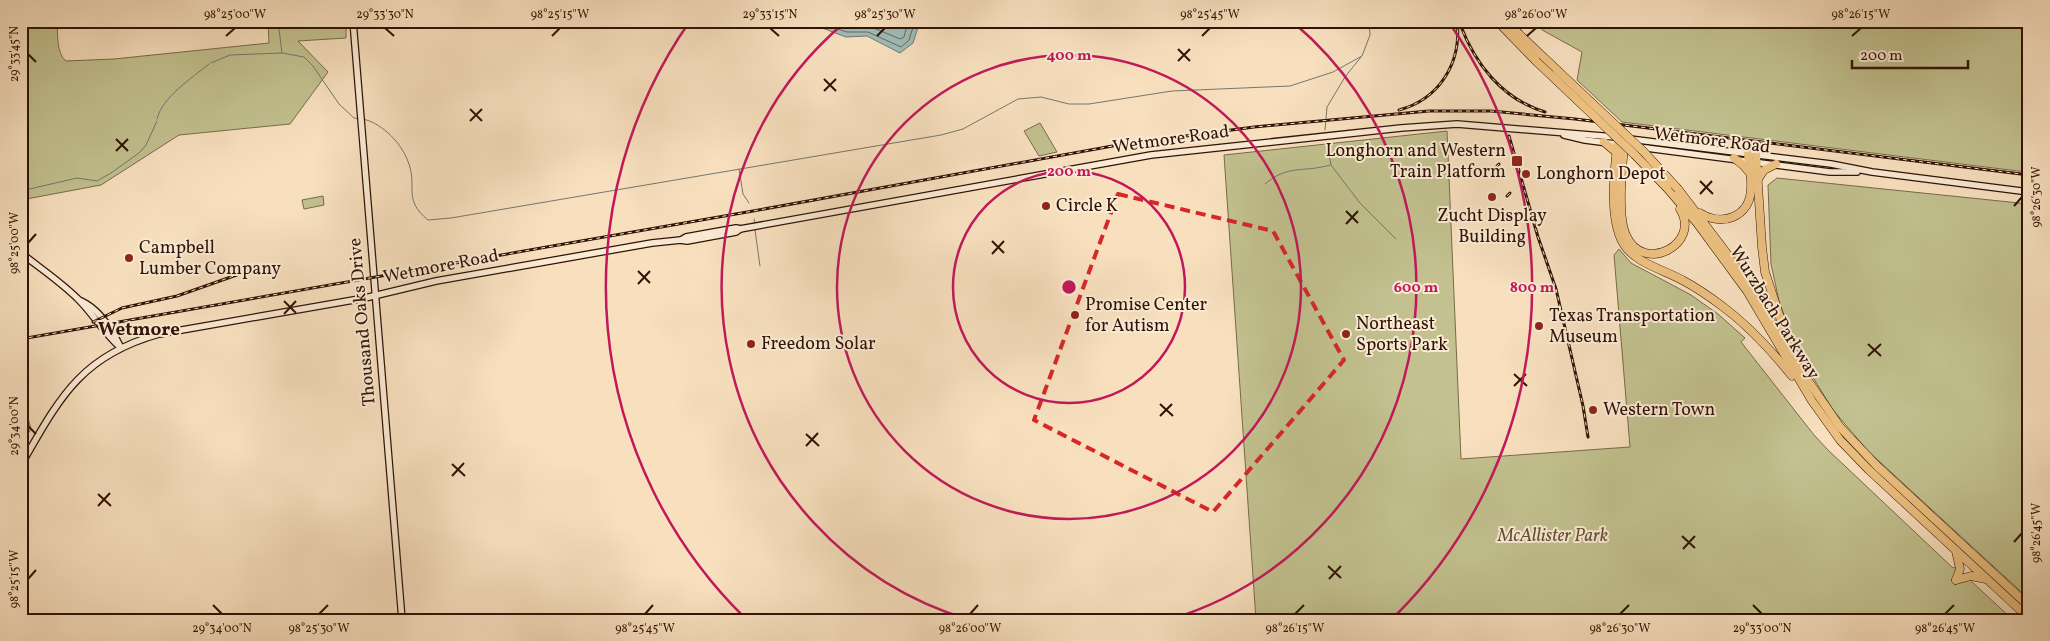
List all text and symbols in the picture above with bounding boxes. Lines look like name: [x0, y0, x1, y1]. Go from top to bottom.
text: 98°25'00"W: [204, 7, 266, 23]
text: 29°33'30"N: [356, 7, 414, 23]
text: 98°25'15"W: [531, 7, 589, 23]
text: 29°33'15"N: [743, 7, 798, 23]
text: 98°25'30"W: [855, 7, 915, 23]
text: 98°25'45"W: [1180, 7, 1240, 23]
text: 98°26'00"W: [1505, 7, 1567, 23]
text: 98°26'15"W: [1832, 7, 1890, 23]
text: 29°33'45"N: [7, 26, 23, 82]
scale bar: [1852, 38, 1969, 70]
text: 400 m: [1047, 46, 1092, 67]
text: 200 m: [1860, 46, 1903, 67]
street label: Wetmore Road: [1111, 119, 1231, 161]
street label: Wetmore Road: [1652, 121, 1772, 161]
place label: Longhorn and Western Train Platform: [1325, 139, 1506, 185]
marker: Longhorn and Western Train Platform: [1510, 154, 1524, 168]
text: 200 m: [1047, 162, 1091, 183]
place label: Longhorn Depot: [1536, 162, 1666, 187]
text: 98°26'30"W: [2029, 166, 2045, 228]
marker: Longhorn Depot: [1520, 168, 1532, 180]
marker: Zucht Display Building: [1486, 191, 1498, 203]
place label: Circle K: [1056, 194, 1118, 219]
marker: Circle K: [1040, 200, 1052, 212]
place label: Zucht Display Building: [1437, 204, 1547, 250]
text: 98°25'00"W: [7, 212, 23, 274]
place label: Campbell Lumber Company: [139, 236, 281, 282]
street label: Thousand Oaks Drive: [343, 237, 383, 407]
street label: Wurzbach Parkway: [1723, 241, 1825, 385]
street label: Wetmore Road: [381, 244, 501, 290]
marker: Campbell Lumber Company: [123, 252, 135, 264]
centre of rings: [1060, 278, 1078, 296]
text: 600 m: [1394, 278, 1439, 299]
text: 800 m: [1510, 278, 1555, 299]
place label: Promise Center for Autism: [1085, 293, 1207, 339]
place label: Texas Transportation Museum: [1549, 304, 1715, 350]
marker: Promise Center for Autism: [1069, 309, 1081, 321]
place label: Northeast Sports Park: [1356, 312, 1448, 358]
district label: Wetmore: [98, 317, 180, 343]
marker: Texas Transportation Museum: [1533, 320, 1545, 332]
marker: Northeast Sports Park: [1340, 328, 1352, 340]
place label: Freedom Solar: [761, 332, 876, 357]
marker: Freedom Solar: [745, 338, 757, 350]
text: 29°34'00"N: [7, 396, 23, 456]
place label: Western Town: [1603, 398, 1715, 423]
marker: Western Town: [1587, 404, 1599, 416]
text: 98°26'45"W: [2029, 503, 2045, 563]
park label: McAllister Park: [1497, 524, 1608, 549]
text: 98°25'15"W: [7, 550, 23, 608]
text: 29°34'00"N: [192, 621, 252, 637]
text: 98°25'30"W: [289, 621, 349, 637]
text: 98°25'45"W: [615, 621, 675, 637]
text: 98°26'00"W: [939, 621, 1001, 637]
text: 98°26'15"W: [1266, 621, 1324, 637]
text: 98°26'30"W: [1589, 621, 1651, 637]
text: 29°33'00"N: [1733, 621, 1791, 637]
text: 98°26'45"W: [1915, 621, 1975, 637]

